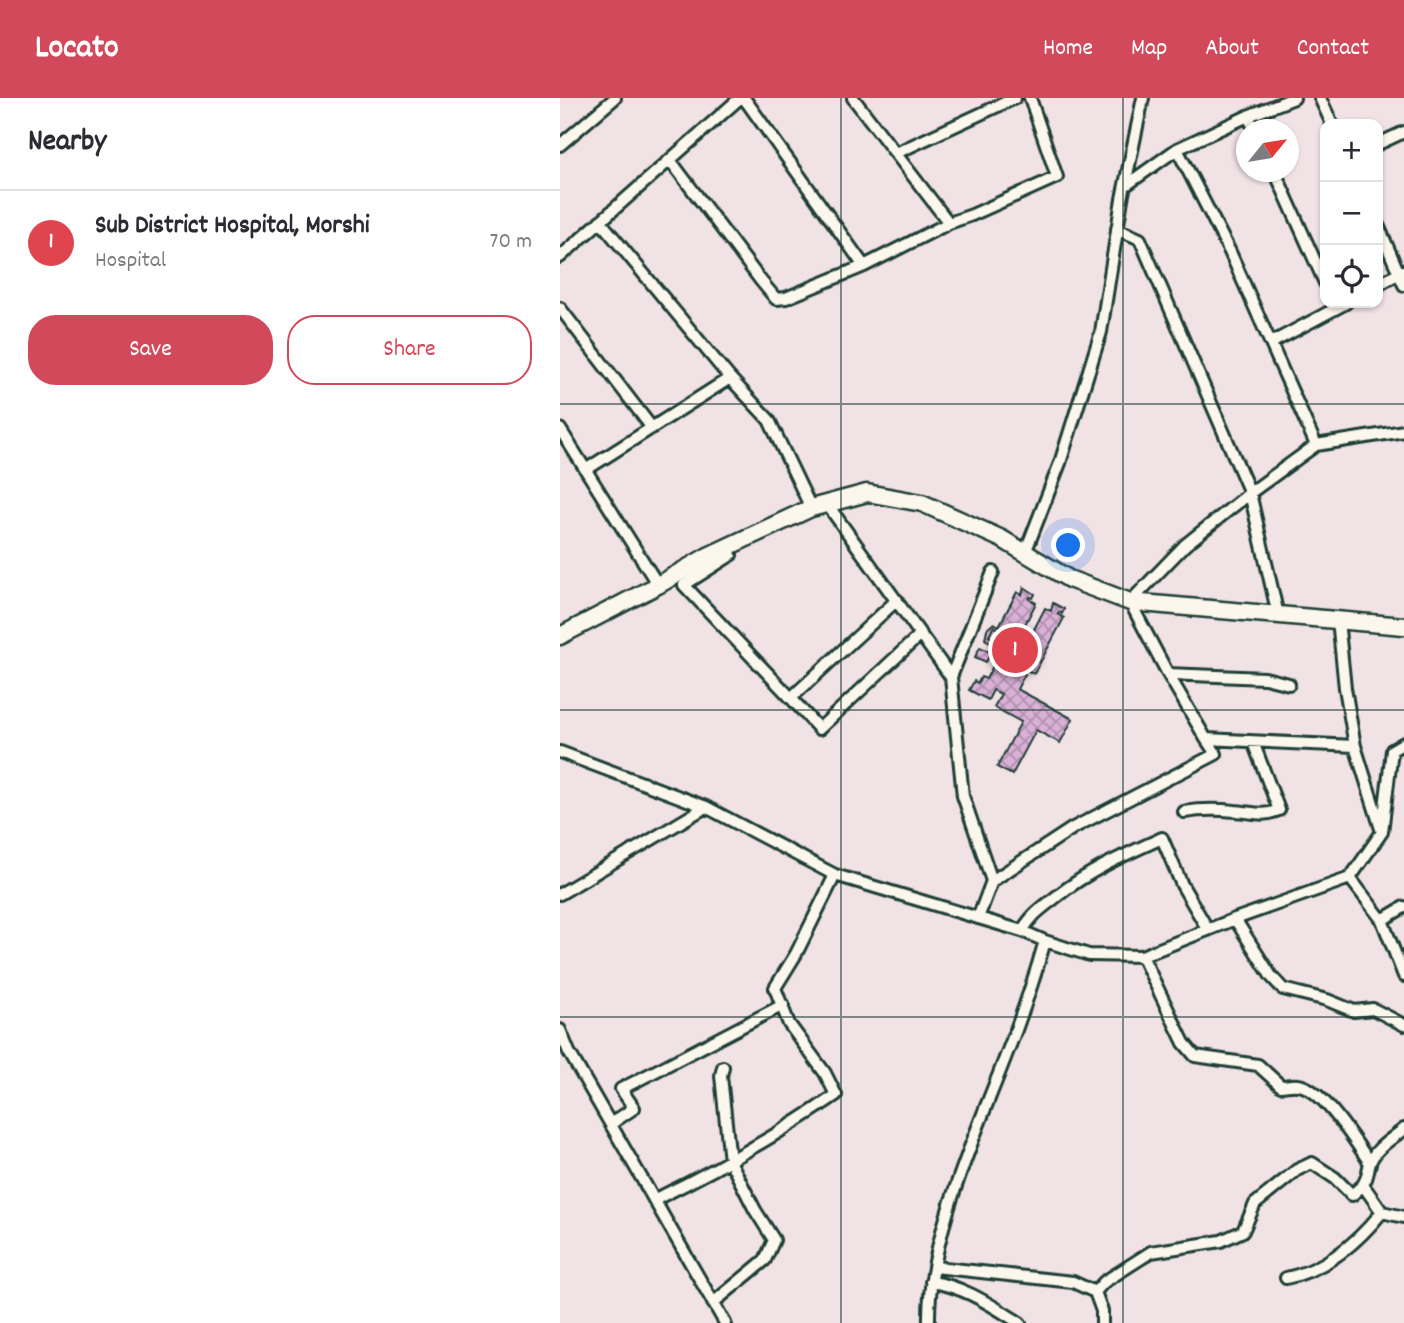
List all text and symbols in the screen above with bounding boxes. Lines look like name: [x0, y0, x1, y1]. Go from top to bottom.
text: Locato: [35, 26, 119, 73]
text: Home: [1043, 32, 1093, 66]
text: Map: [1131, 32, 1167, 66]
text: About: [1205, 32, 1259, 66]
text: Contact: [1297, 32, 1369, 66]
north arrow: [1236, 119, 1299, 182]
map controls: [1320, 119, 1383, 308]
button: +: [1320, 119, 1383, 182]
text: Nearby: [28, 122, 106, 165]
button: −: [1320, 182, 1383, 245]
text: Sub District Hospital, Morshi: [95, 208, 370, 245]
text: 1: [48, 226, 54, 259]
text: 70 m: [490, 226, 532, 259]
text: Hospital: [95, 245, 166, 278]
button: locate: [1320, 245, 1383, 308]
button: Save: [28, 315, 273, 385]
button: Share: [287, 315, 532, 385]
your location: [1051, 528, 1085, 562]
pin: 1: [992, 624, 1038, 676]

